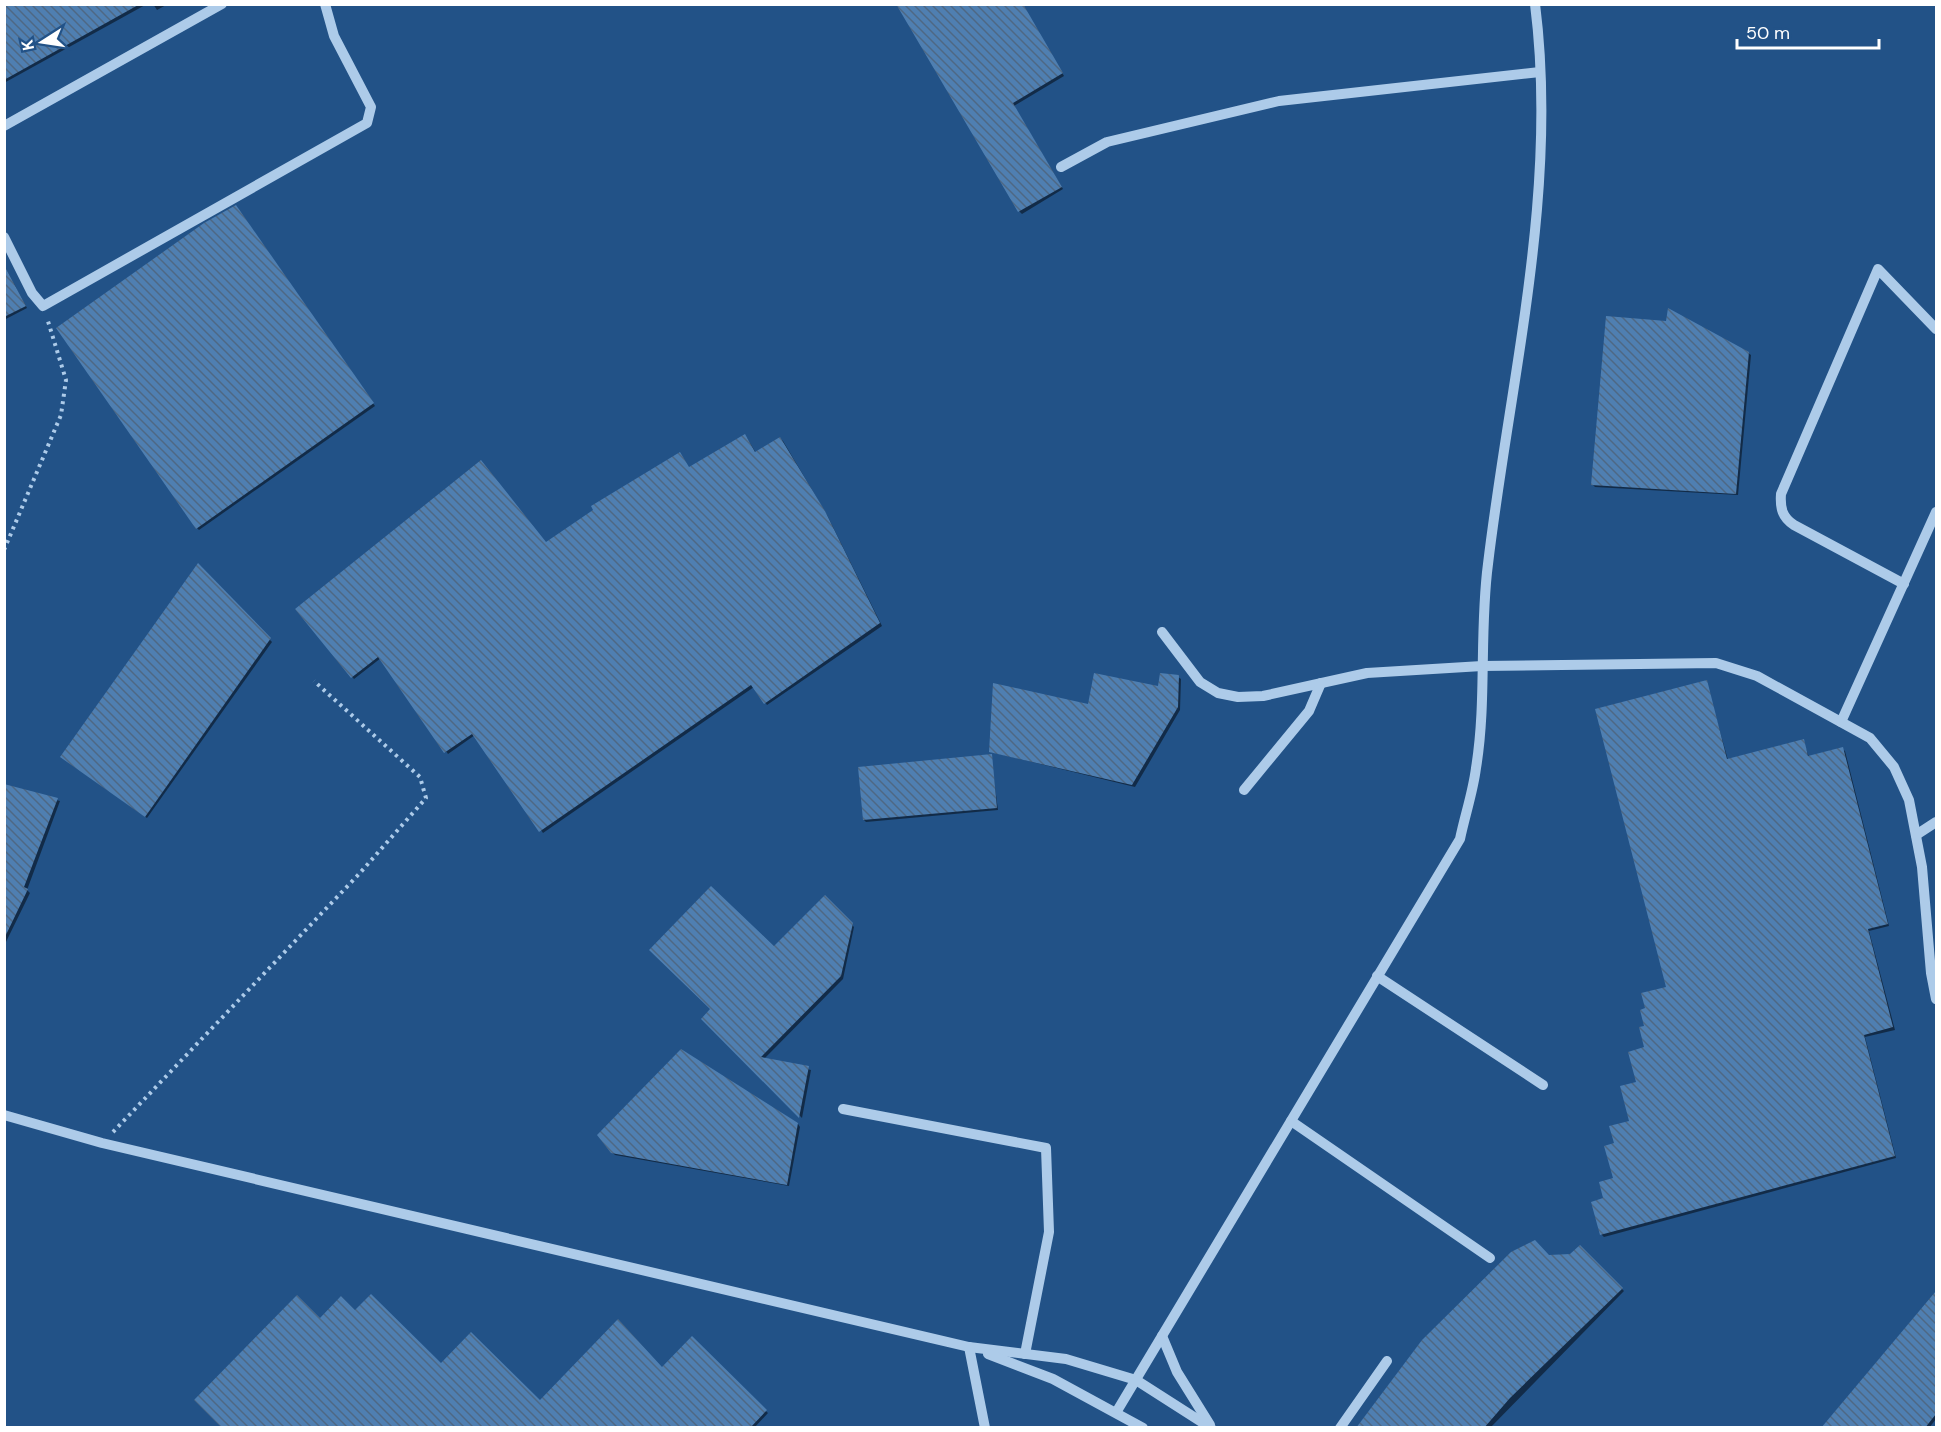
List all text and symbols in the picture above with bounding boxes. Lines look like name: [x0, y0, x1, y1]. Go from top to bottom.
north arrow: [12, 12, 72, 72]
scale bar: [1737, 12, 1880, 50]
text: 50 m: [1746, 21, 1790, 45]
text: K: [16, 37, 39, 52]

